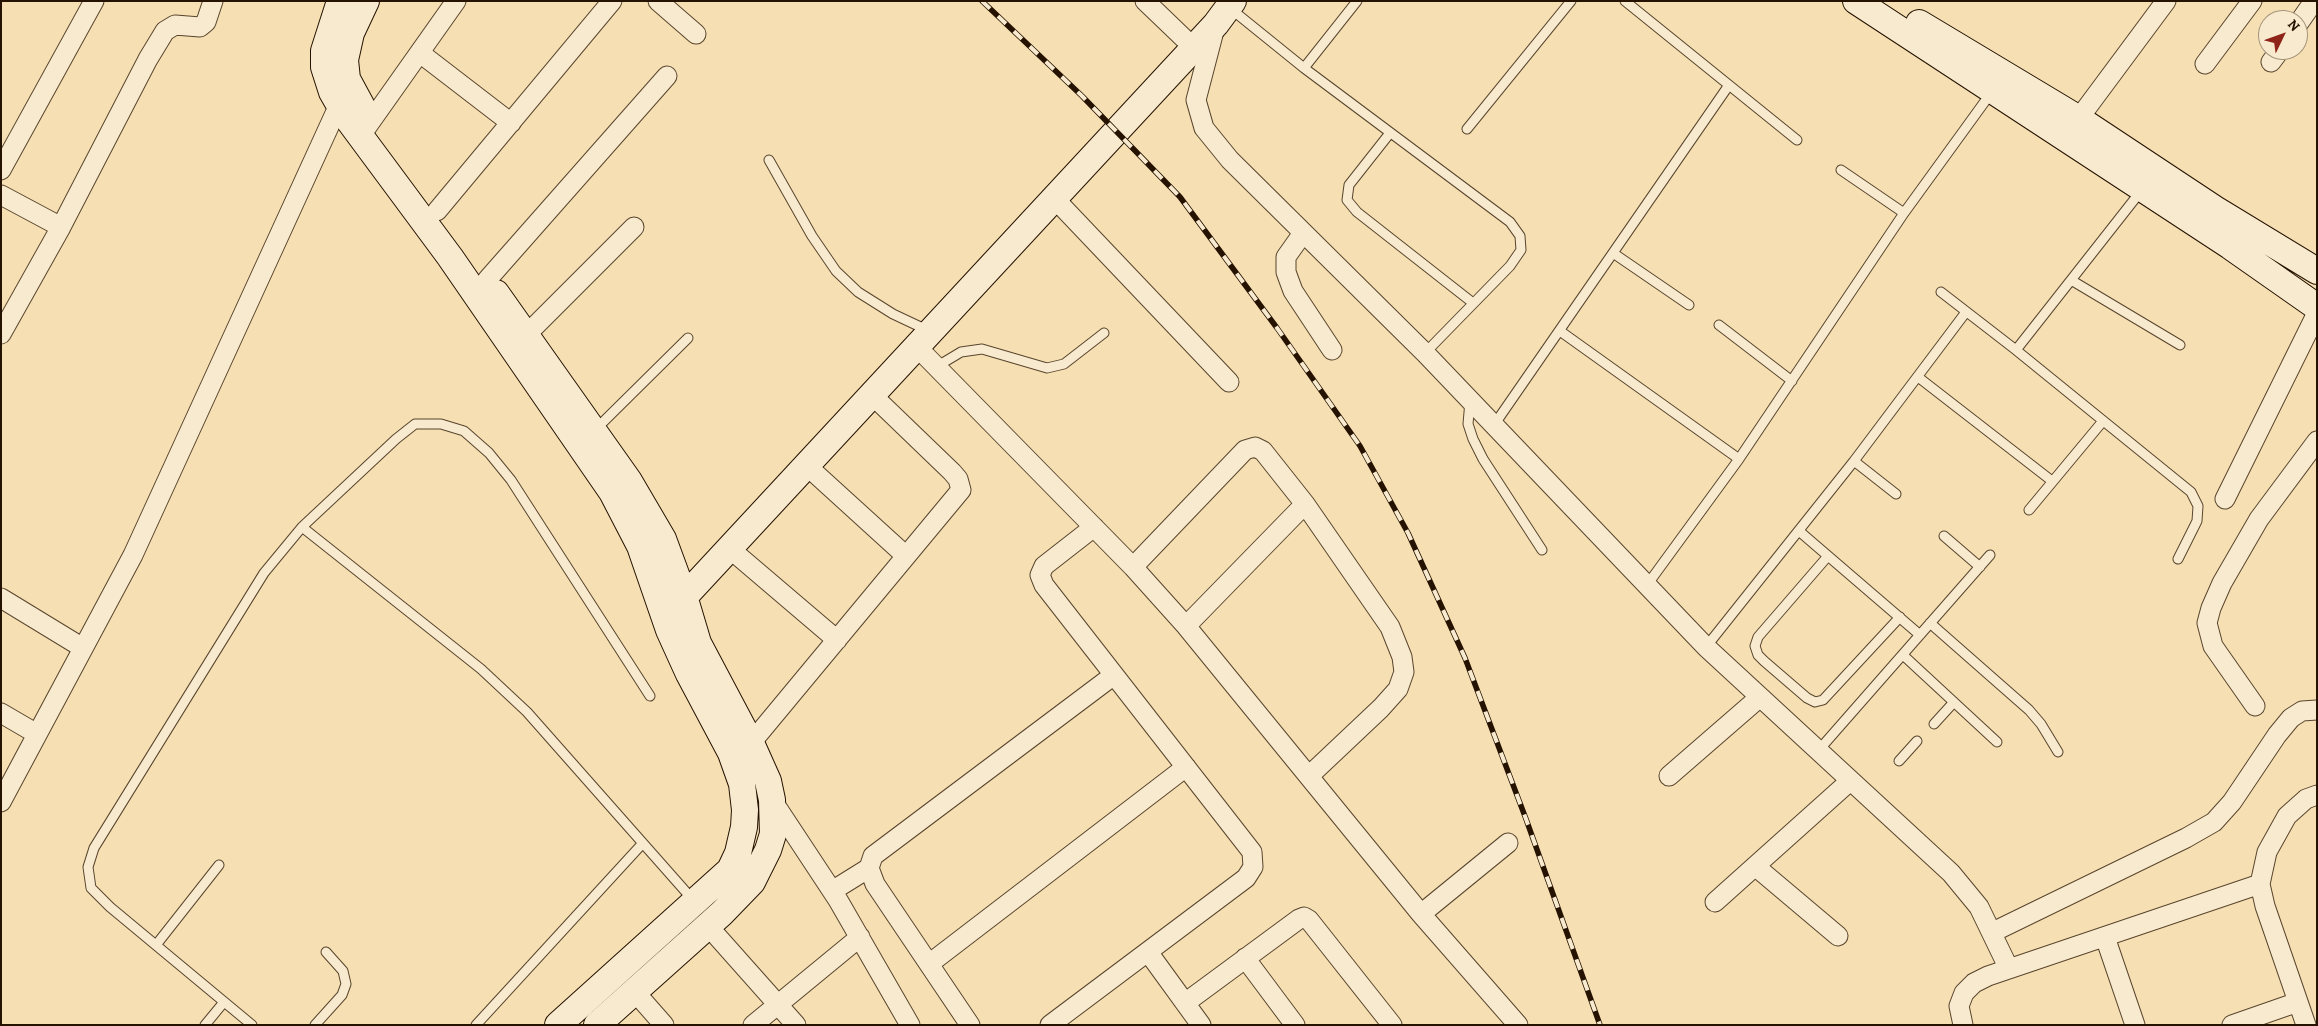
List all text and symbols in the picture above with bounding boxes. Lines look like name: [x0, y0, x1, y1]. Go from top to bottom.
north arrow: [2258, 10, 2308, 60]
text: N: [2283, 15, 2304, 35]

